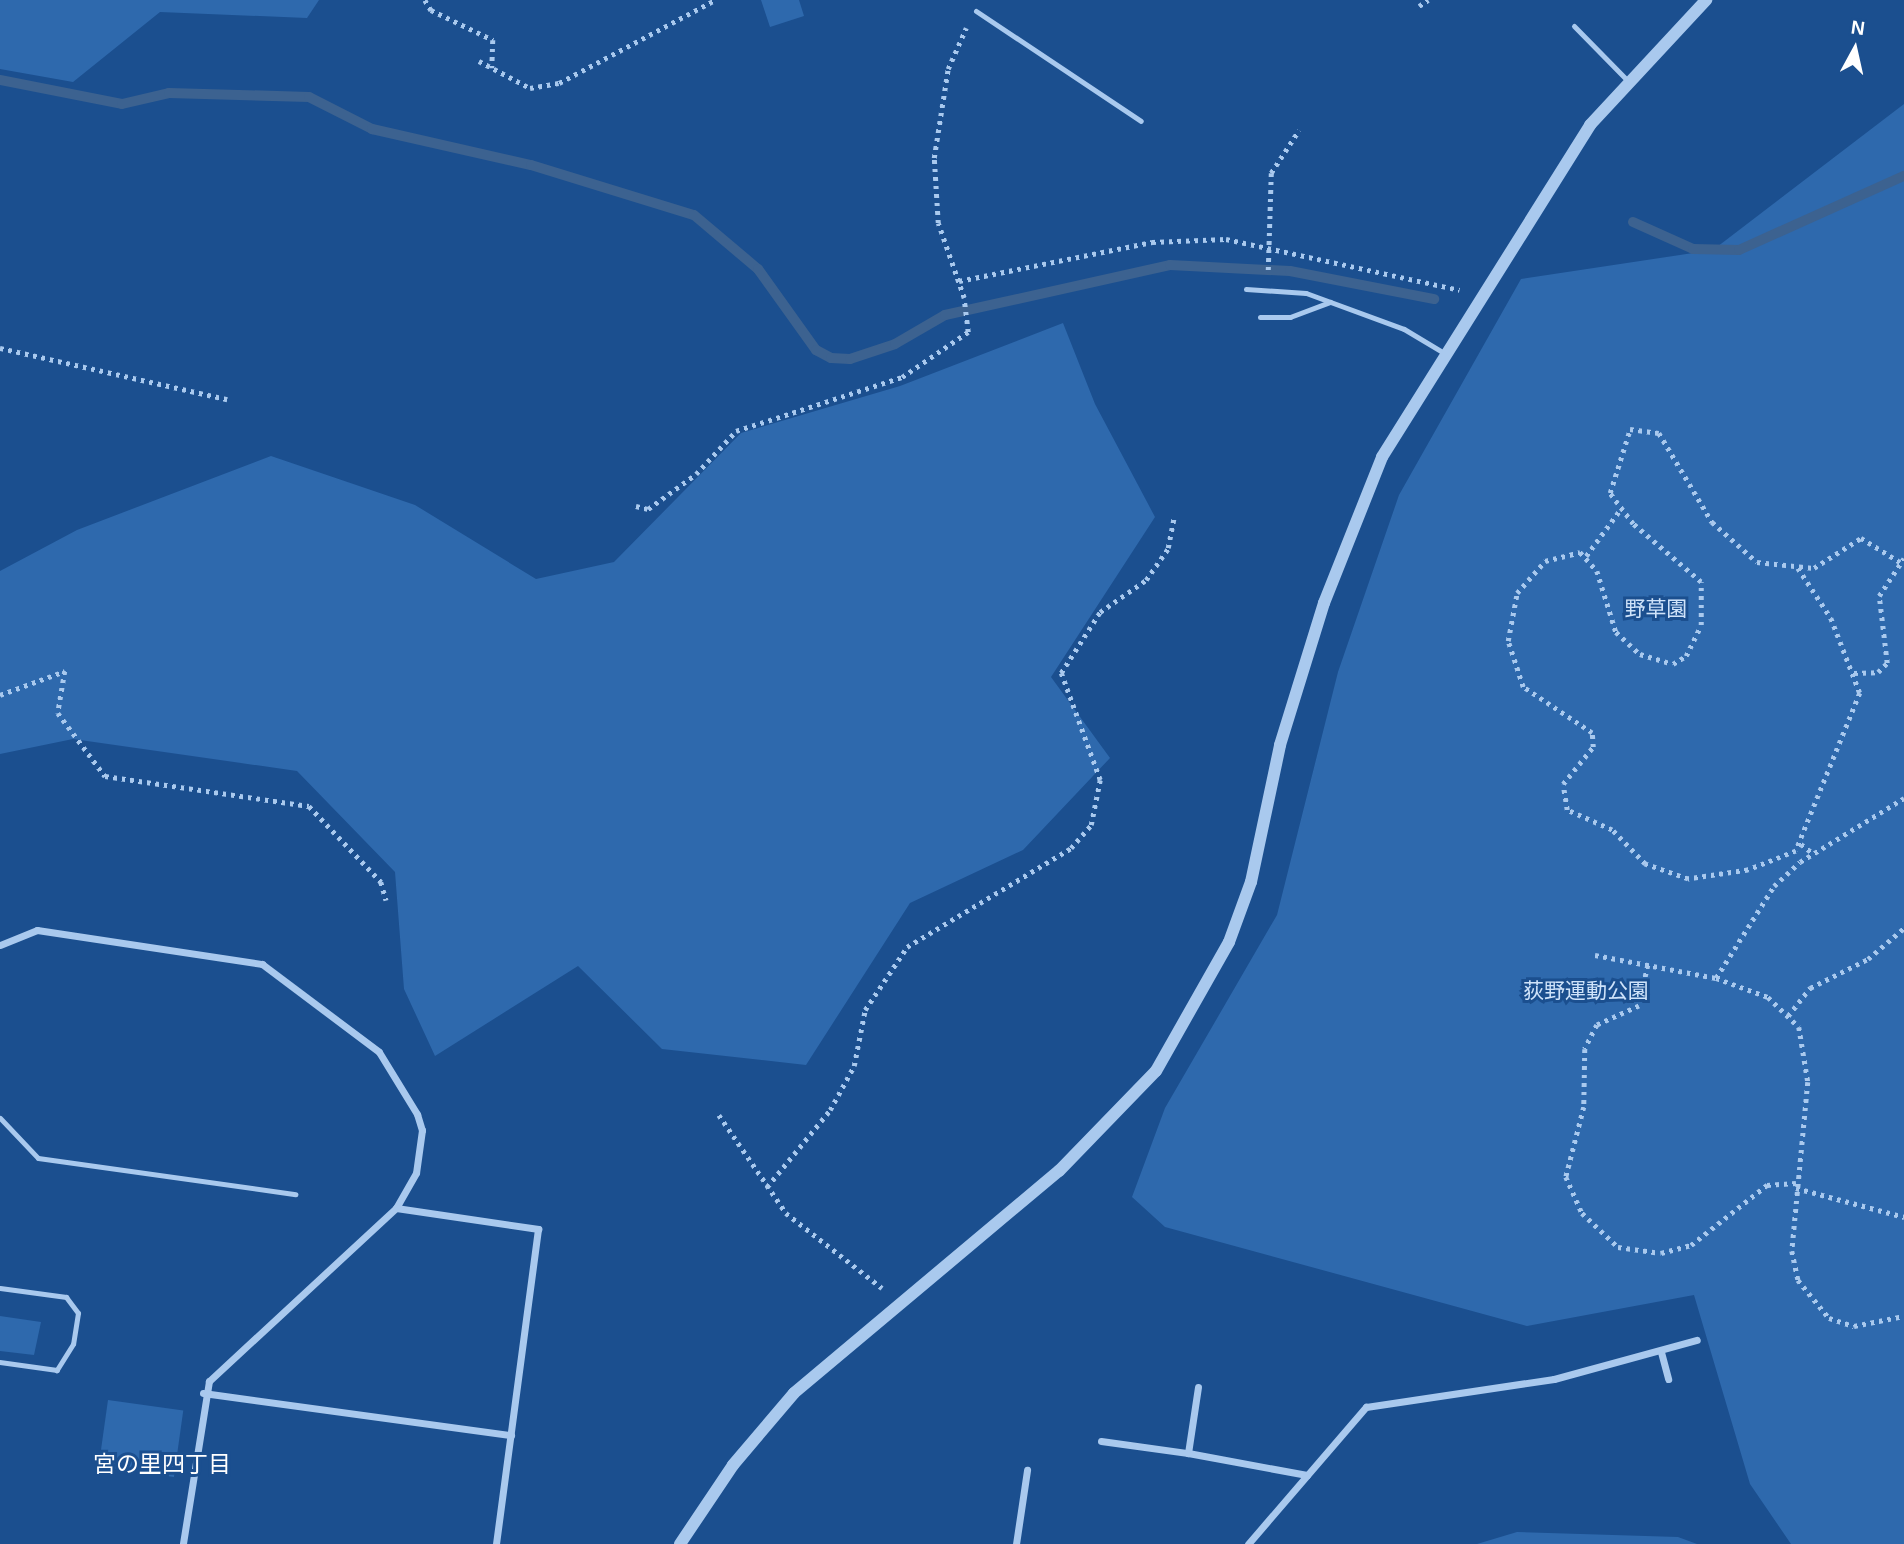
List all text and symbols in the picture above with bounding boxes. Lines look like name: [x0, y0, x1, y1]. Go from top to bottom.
north arrow: [1820, 14, 1890, 84]
text: N: [1850, 16, 1866, 39]
park label: 野草園: [1625, 596, 1687, 622]
park label: 荻野運動公園: [1523, 978, 1649, 1004]
district label: 宮の里四丁目: [93, 1450, 231, 1478]

